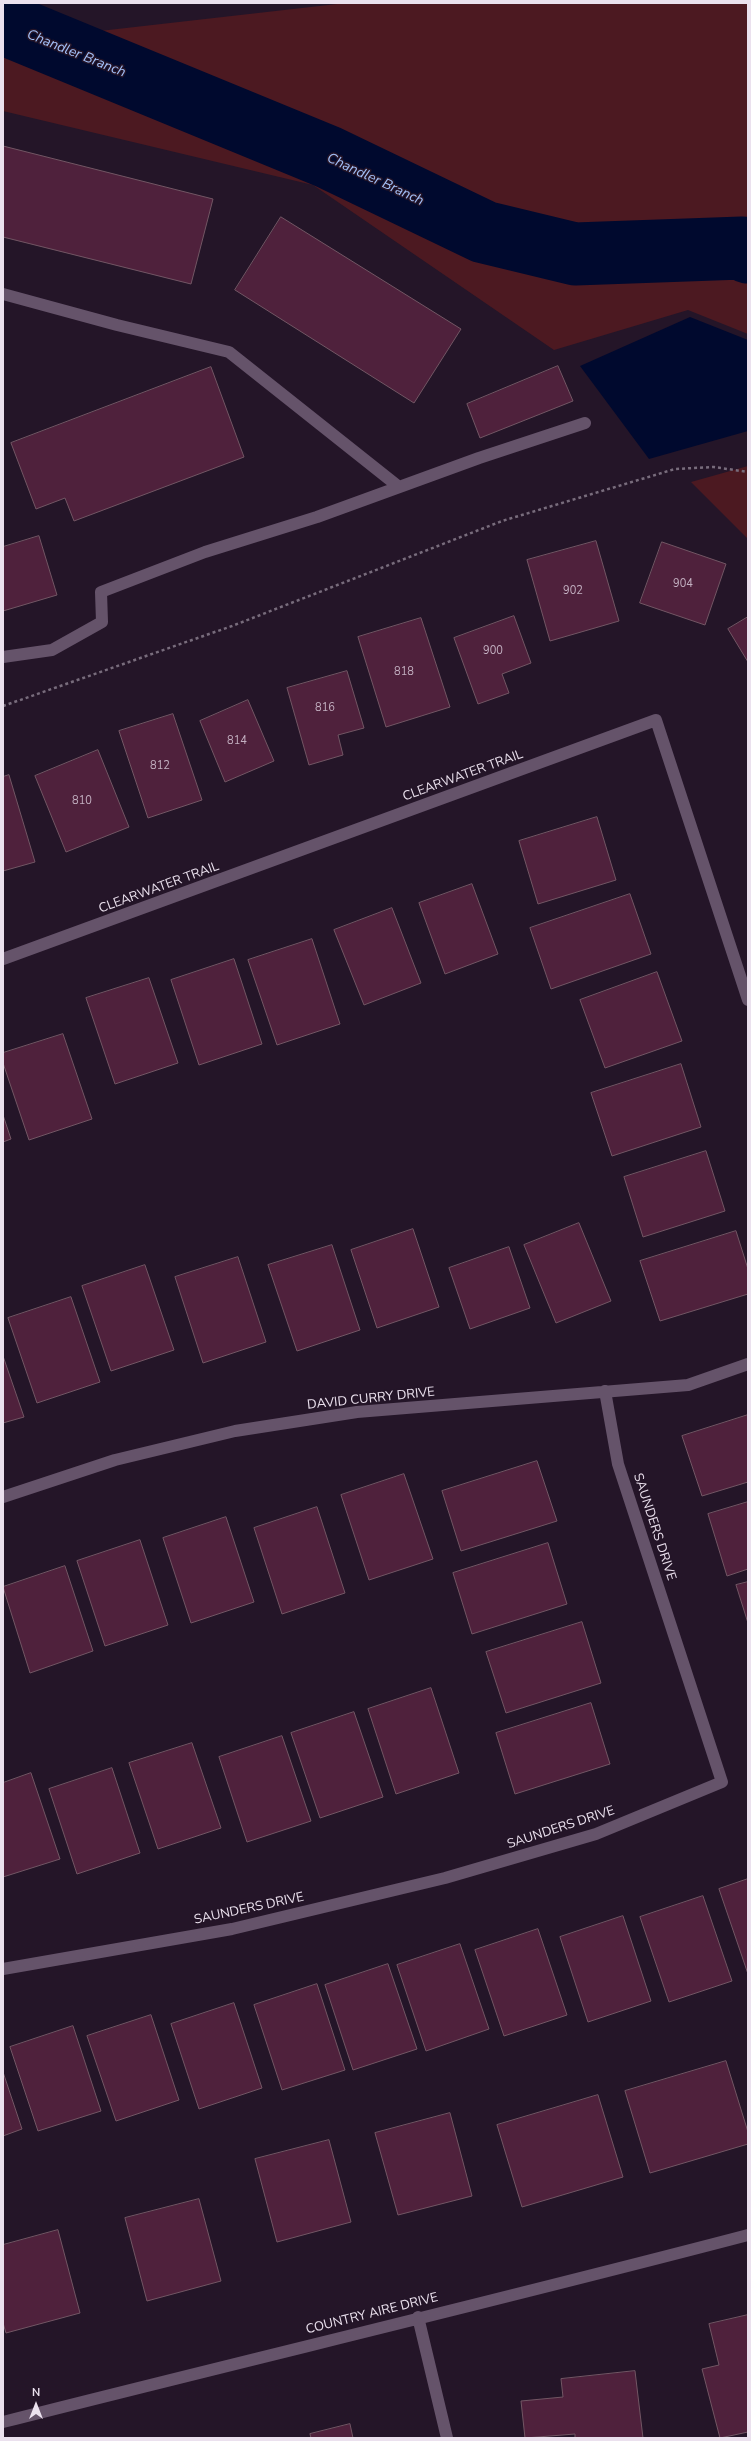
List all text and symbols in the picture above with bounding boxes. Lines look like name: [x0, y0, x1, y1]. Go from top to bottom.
water label: Chandler Branch: [24, 26, 128, 82]
water label: Chandler Branch: [324, 150, 426, 210]
house number: 904: [673, 577, 693, 591]
house number: 902: [563, 584, 583, 598]
house number: 900: [483, 644, 503, 658]
house number: 818: [394, 665, 414, 679]
house number: 816: [315, 701, 335, 715]
house number: 814: [227, 734, 247, 748]
street label: CLEARWATER TRAIL: [401, 747, 525, 805]
house number: 812: [150, 759, 170, 773]
house number: 810: [72, 794, 92, 808]
street label: CLEARWATER TRAIL: [97, 859, 221, 917]
street label: DAVID CURRY DRIVE: [306, 1385, 436, 1413]
street label: SAUNDERS DRIVE: [629, 1471, 679, 1583]
street label: SAUNDERS DRIVE: [505, 1803, 617, 1853]
street label: SAUNDERS DRIVE: [193, 1890, 305, 1928]
street label: COUNTRY AIRE DRIVE: [304, 2290, 440, 2338]
north arrow: [16, 2385, 56, 2425]
text: N: [32, 2385, 40, 2400]

